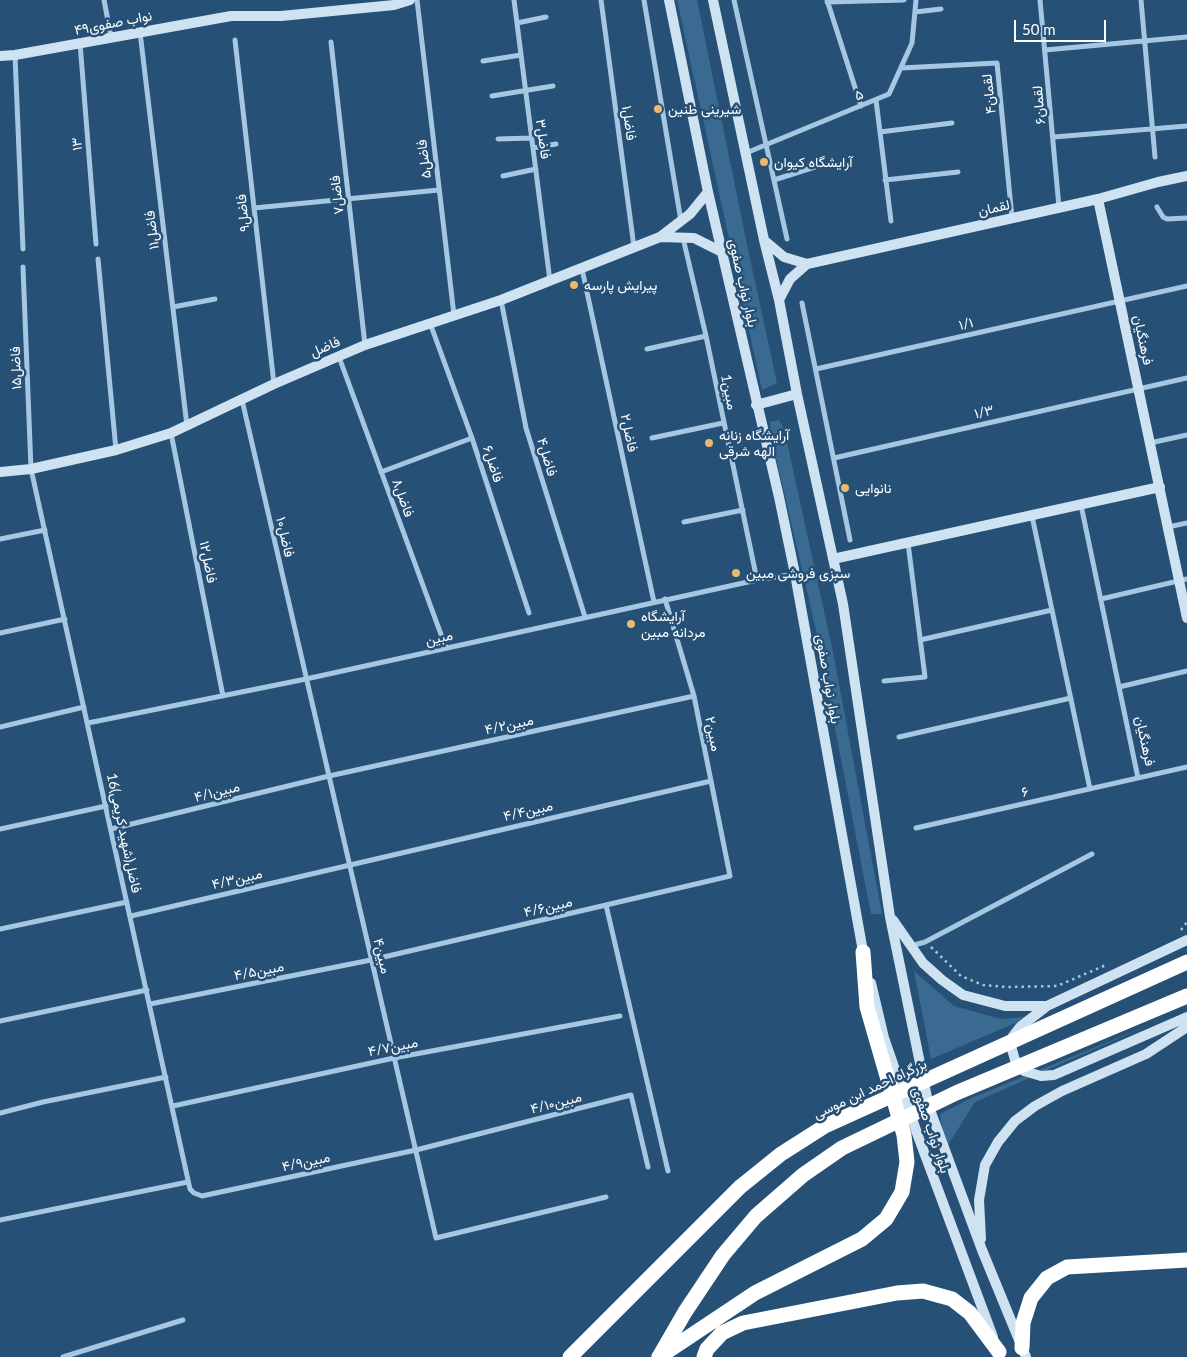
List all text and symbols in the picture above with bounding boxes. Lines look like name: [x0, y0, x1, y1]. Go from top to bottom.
street label: ۴۹نواب صفوی: [73, 7, 153, 39]
scale bar: [1017, 10, 1110, 42]
text: 50 m: [1022, 20, 1056, 38]
street label: لقمان۴: [979, 73, 999, 115]
street label: ۶لقمان: [1029, 85, 1049, 125]
street label: ۵: [852, 86, 866, 104]
place label: شیرینی طنین: [668, 101, 741, 117]
marker: شیرینی طنین: [652, 103, 664, 115]
street label: ۱فاضل: [618, 104, 640, 142]
street label: ۳فاضل: [532, 118, 554, 160]
street label: ۱۳: [68, 137, 86, 151]
street label: ۵فاضل: [413, 138, 435, 180]
place label: آرایشگاه کیوان: [774, 154, 852, 170]
marker: آرایشگاه کیوان: [758, 156, 770, 168]
street label: ۷فاضل: [327, 175, 347, 215]
street label: ۹فاضل: [233, 193, 253, 233]
street label: لقمان: [976, 196, 1012, 220]
street label: ۱۱فاضل: [141, 210, 163, 250]
street label: بلوار نواب صفوی: [725, 237, 761, 329]
place label: پیرایش پارسه: [584, 277, 657, 293]
marker: پیرایش پارسه: [568, 279, 580, 291]
street label: ۱/۱: [957, 314, 975, 334]
street label: فرهنگیان: [1130, 314, 1156, 366]
street label: فاضل: [307, 333, 343, 361]
street label: ۱۵فاضل: [7, 346, 25, 390]
street label: 1مبین: [717, 373, 741, 411]
street label: ۱/۳: [973, 402, 995, 422]
street label: ۲فاضل: [617, 412, 641, 454]
place label: آرایشگاه زنانه الهه شرقی: [719, 427, 789, 460]
street label: ۴فاضل: [533, 436, 561, 478]
marker: آرایشگاه زنانه الهه شرقی: [703, 437, 715, 449]
street label: ۶فاضل: [479, 443, 507, 485]
street label: ۸فاضل: [388, 477, 418, 519]
place label: نانوایی: [855, 480, 891, 496]
marker: نانوایی: [839, 482, 851, 494]
street label: ۱۰فاضل: [272, 515, 298, 559]
street label: ۱۲فاضل: [196, 540, 220, 584]
place label: سبزی فروشی مبین: [746, 565, 850, 581]
marker: سبزی فروشی مبین: [730, 567, 742, 579]
place label: آرایشگاه مردانه مبین: [641, 608, 706, 640]
marker: آرایشگاه مردانه مبین: [625, 618, 637, 630]
street label: مبین: [423, 627, 455, 649]
street label: بلوار نواب صفوی: [812, 633, 844, 725]
street label: ۴/۲مبین: [483, 712, 535, 738]
street label: ۲مبین: [701, 715, 725, 753]
street label: فرهنگیان: [1132, 715, 1158, 767]
street label: 16فاضل(شهید کریمی): [103, 771, 145, 895]
street label: ۴/۱مبین: [192, 778, 242, 806]
street label: ۶: [1020, 783, 1030, 801]
street label: ۴/۴مبین: [502, 797, 554, 825]
street label: ۴/۳مبین: [210, 865, 264, 893]
street label: ۴/۶مبین: [522, 893, 574, 921]
street label: ۴مبین: [370, 937, 394, 975]
street label: ۴/۵مبین: [233, 958, 285, 984]
street label: ۴/۷مبین: [367, 1034, 419, 1060]
street label: بزرگراه احمد ابن موسی: [811, 1055, 929, 1123]
street label: بلوار نواب صفوی: [908, 1084, 954, 1176]
street label: ۴/۱۰مبین: [529, 1089, 583, 1117]
street label: ۴/۹مبین: [280, 1149, 332, 1175]

